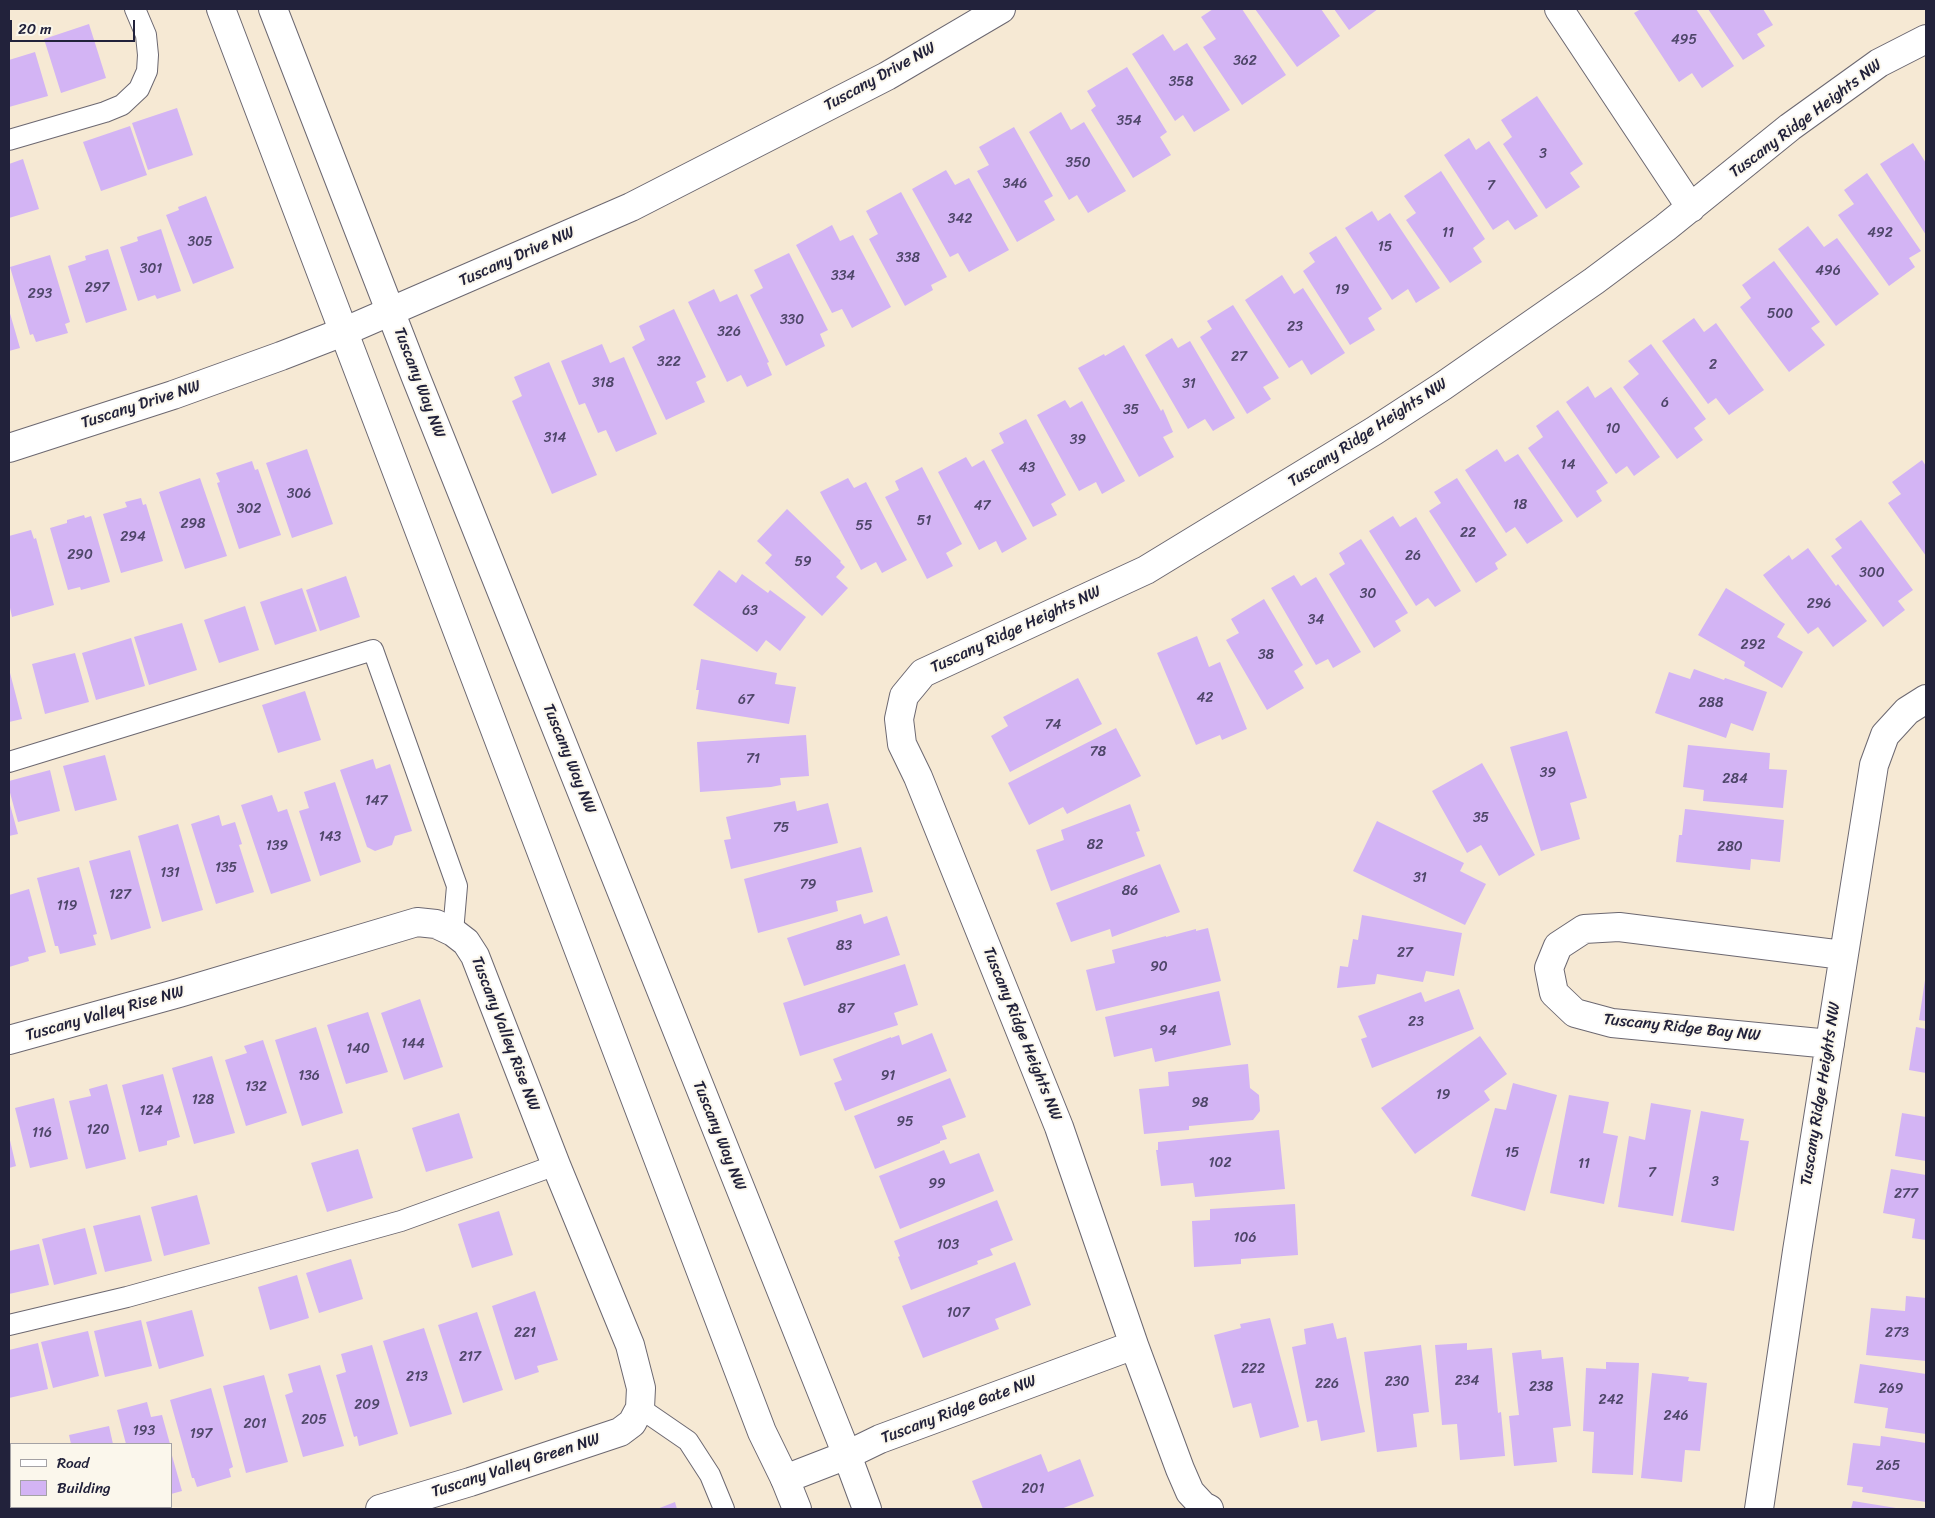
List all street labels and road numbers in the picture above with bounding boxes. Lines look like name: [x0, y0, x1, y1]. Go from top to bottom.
street label: Tuscany Drive NW: [821, 38, 939, 116]
street label: Tuscany Ridge Heights NW: [1726, 55, 1886, 183]
street label: Tuscany Drive NW: [456, 223, 578, 291]
street label: Tuscany Way NW: [389, 325, 449, 441]
street label: Tuscany Ridge Heights NW: [1285, 374, 1451, 492]
street label: Tuscany Drive NW: [79, 377, 203, 433]
street label: Tuscany Ridge Heights NW: [928, 582, 1104, 678]
street label: Tuscany Way NW: [538, 701, 600, 817]
street label: Tuscany Ridge Heights NW: [978, 944, 1066, 1124]
street label: Tuscany Valley Rise NW: [467, 954, 543, 1114]
street label: Tuscany Valley Rise NW: [23, 982, 187, 1046]
street label: Tuscany Ridge Heights NW: [1797, 1001, 1845, 1187]
street label: Tuscany Ridge Bay NW: [1603, 1010, 1761, 1046]
street label: Tuscany Way NW: [688, 1078, 750, 1194]
street label: Tuscany Ridge Gate NW: [879, 1372, 1039, 1448]
street label: Tuscany Valley Green NW: [429, 1430, 603, 1502]

